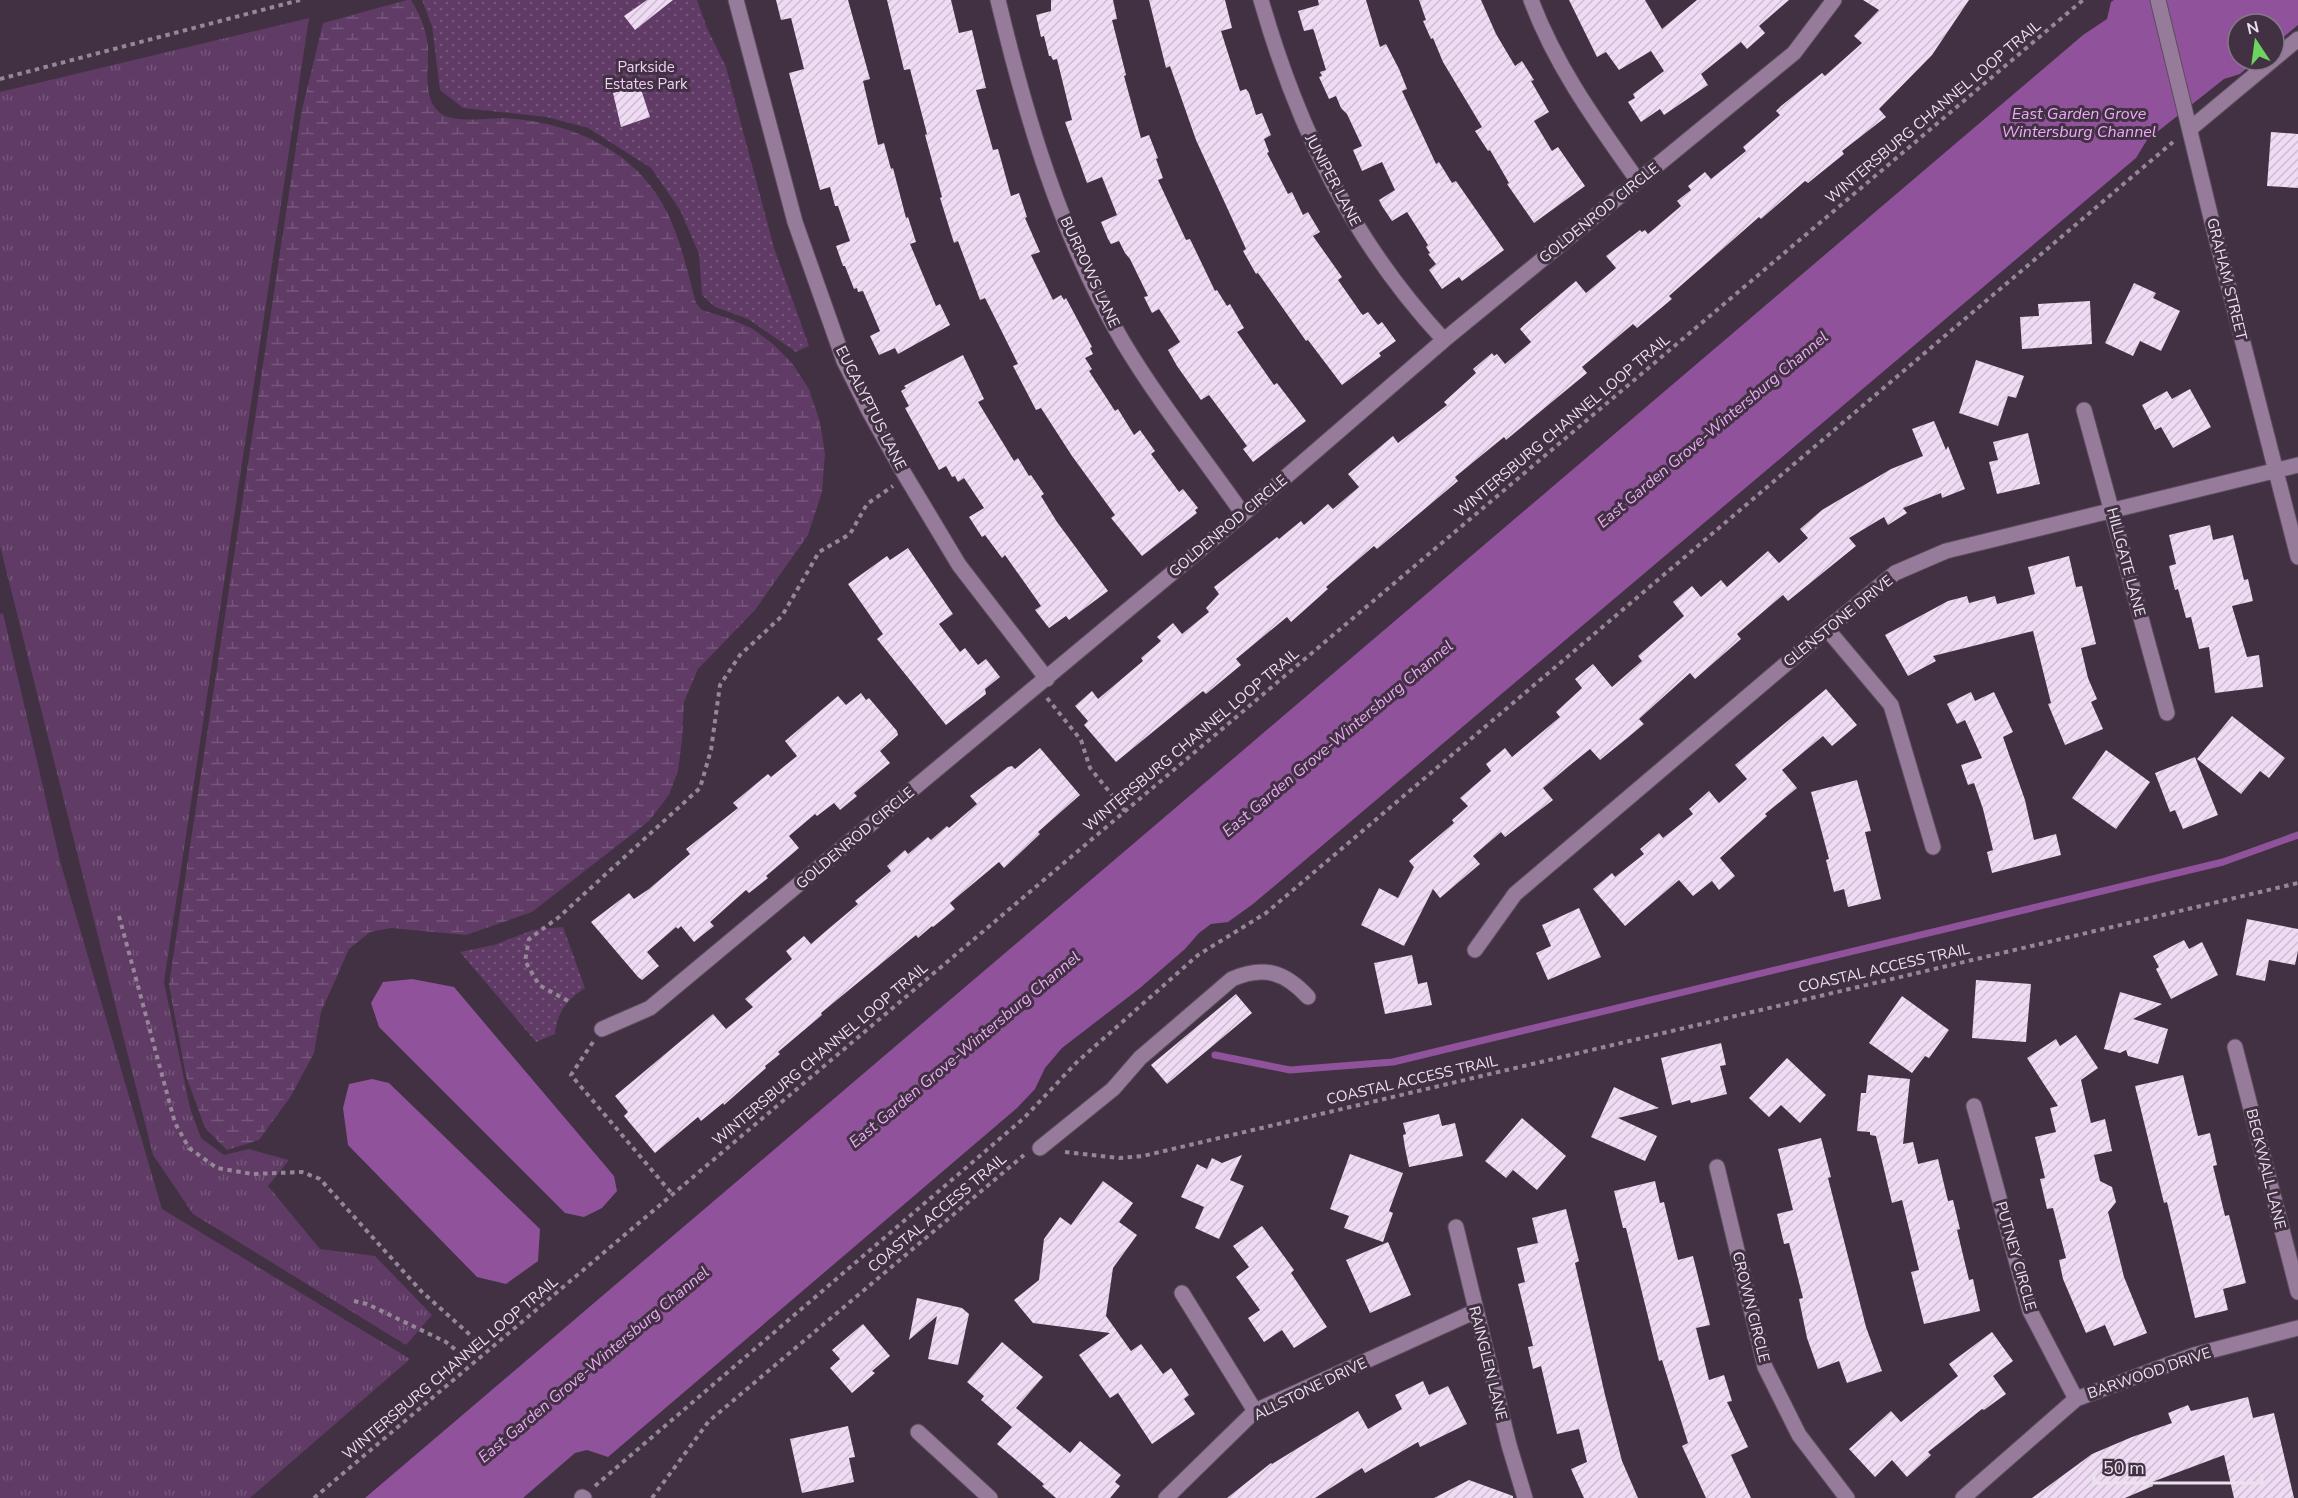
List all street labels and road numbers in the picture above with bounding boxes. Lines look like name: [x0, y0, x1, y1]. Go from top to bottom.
street label: WINTERSBURG CHANNEL LOOP TRAIL: [1821, 16, 2045, 208]
street label: JUNIPER LANE: [1300, 130, 1366, 229]
street label: GOLDENROD CIRCLE: [1535, 158, 1663, 268]
street label: BURROWS LANE: [1056, 213, 1124, 331]
street label: GRAHAM STREET: [2202, 216, 2252, 342]
street label: WINTERSBURG CHANNEL LOOP TRAIL: [1450, 330, 1674, 522]
street label: EUCALYPTUS LANE: [831, 342, 911, 474]
street label: GOLDENROD CIRCLE: [1165, 470, 1291, 582]
street label: HILLGATE LANE: [2102, 505, 2150, 619]
street label: GLENSTONE DRIVE: [1779, 571, 1897, 671]
street label: WINTERSBURG CHANNEL LOOP TRAIL: [1079, 644, 1303, 836]
street label: GOLDENROD CIRCLE: [792, 782, 918, 894]
street label: COASTAL ACCESS TRAIL: [1796, 939, 1972, 997]
street label: WINTERSBURG CHANNEL LOOP TRAIL: [708, 958, 932, 1150]
street label: COASTAL ACCESS TRAIL: [1324, 1051, 1500, 1109]
street label: BECKWALL LANE: [2241, 1107, 2291, 1231]
street label: COASTAL ACCESS TRAIL: [864, 1149, 1010, 1277]
street label: PUTNEY CIRCLE: [1991, 1199, 2041, 1313]
street label: CROWN CIRCLE: [1728, 1249, 1774, 1365]
street label: WINTERSBURG CHANNEL LOOP TRAIL: [338, 1272, 562, 1464]
street label: RAINGLEN LANE: [1464, 1304, 1512, 1422]
street label: BARWOOD DRIVE: [2085, 1343, 2213, 1403]
street label: ALLSTONE DRIVE: [1250, 1353, 1370, 1425]

